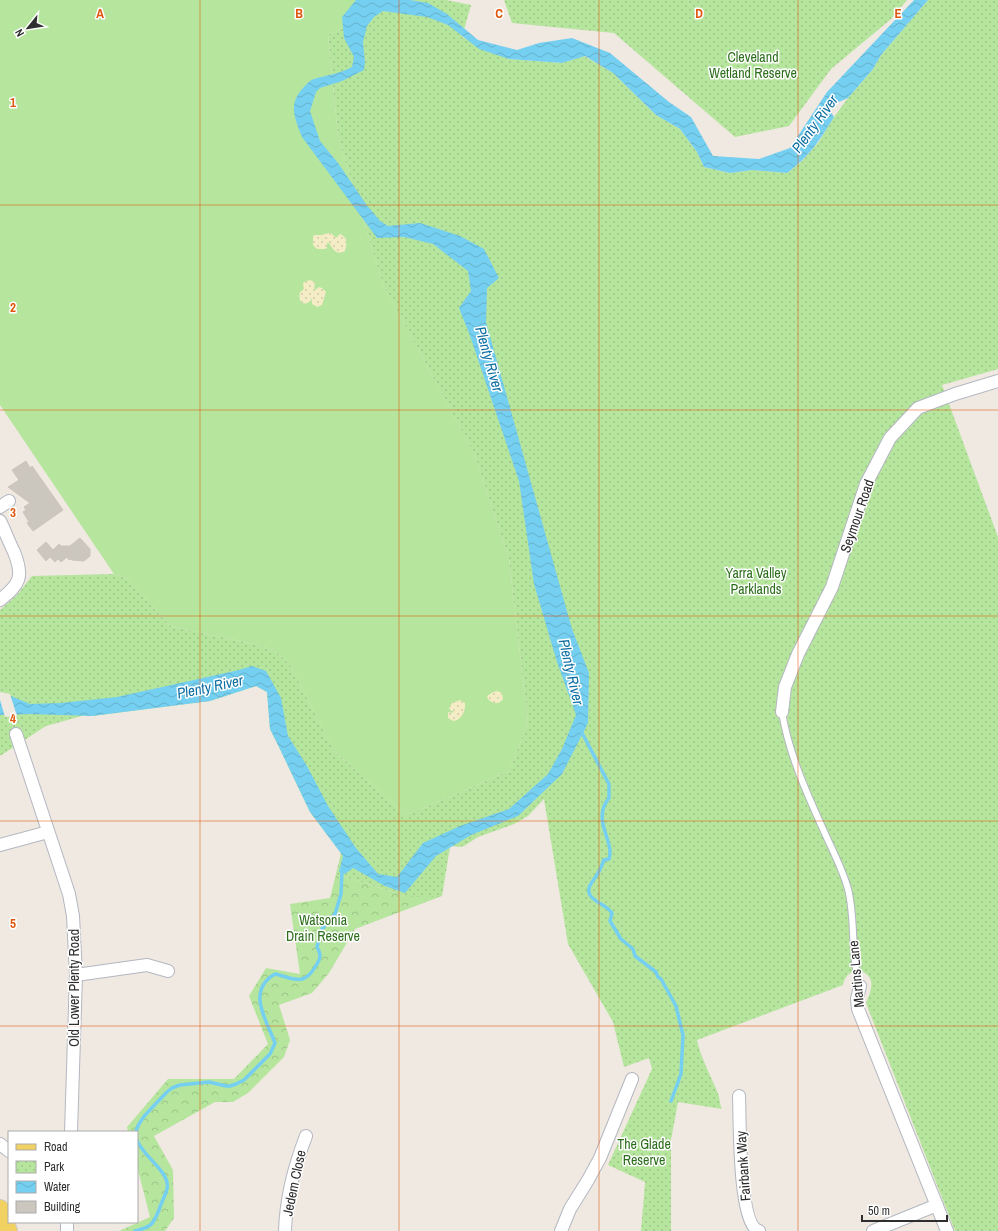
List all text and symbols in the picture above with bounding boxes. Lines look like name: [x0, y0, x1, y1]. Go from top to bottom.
text: A: [96, 5, 104, 22]
text: B: [295, 5, 303, 22]
text: C: [495, 5, 503, 22]
text: D: [695, 5, 703, 22]
text: E: [894, 5, 902, 22]
north arrow: [8, 8, 48, 48]
text: N: [12, 27, 27, 39]
park label: Cleveland Wetland Reserve: [709, 48, 797, 82]
water label: Plenty River: [786, 90, 843, 157]
text: 1: [10, 94, 16, 111]
text: 2: [10, 299, 16, 316]
water label: Plenty River: [470, 324, 509, 395]
street label: Seymour Road: [836, 477, 878, 555]
text: 3: [10, 504, 16, 521]
park label: Yarra Valley Parklands: [726, 564, 787, 598]
water label: Plenty River: [554, 637, 589, 708]
water label: Plenty River: [175, 669, 246, 704]
text: 4: [10, 710, 16, 727]
park label: Watsonia Drain Reserve: [286, 911, 360, 945]
text: 5: [10, 915, 16, 932]
street label: Old Lower Plenty Road: [65, 929, 83, 1047]
street label: Martins Lane: [844, 940, 868, 1008]
street label: Fairbank Way: [732, 1130, 754, 1202]
legend: [8, 1131, 138, 1223]
park label: The Glade Reserve: [617, 1135, 671, 1169]
text: Road: [44, 1139, 68, 1155]
street label: Jedem Close: [278, 1148, 310, 1218]
text: Park: [44, 1159, 64, 1175]
text: Water: [44, 1179, 71, 1195]
scale bar: [862, 1197, 947, 1223]
text: Building: [44, 1199, 81, 1215]
text: 50 m: [868, 1203, 890, 1219]

